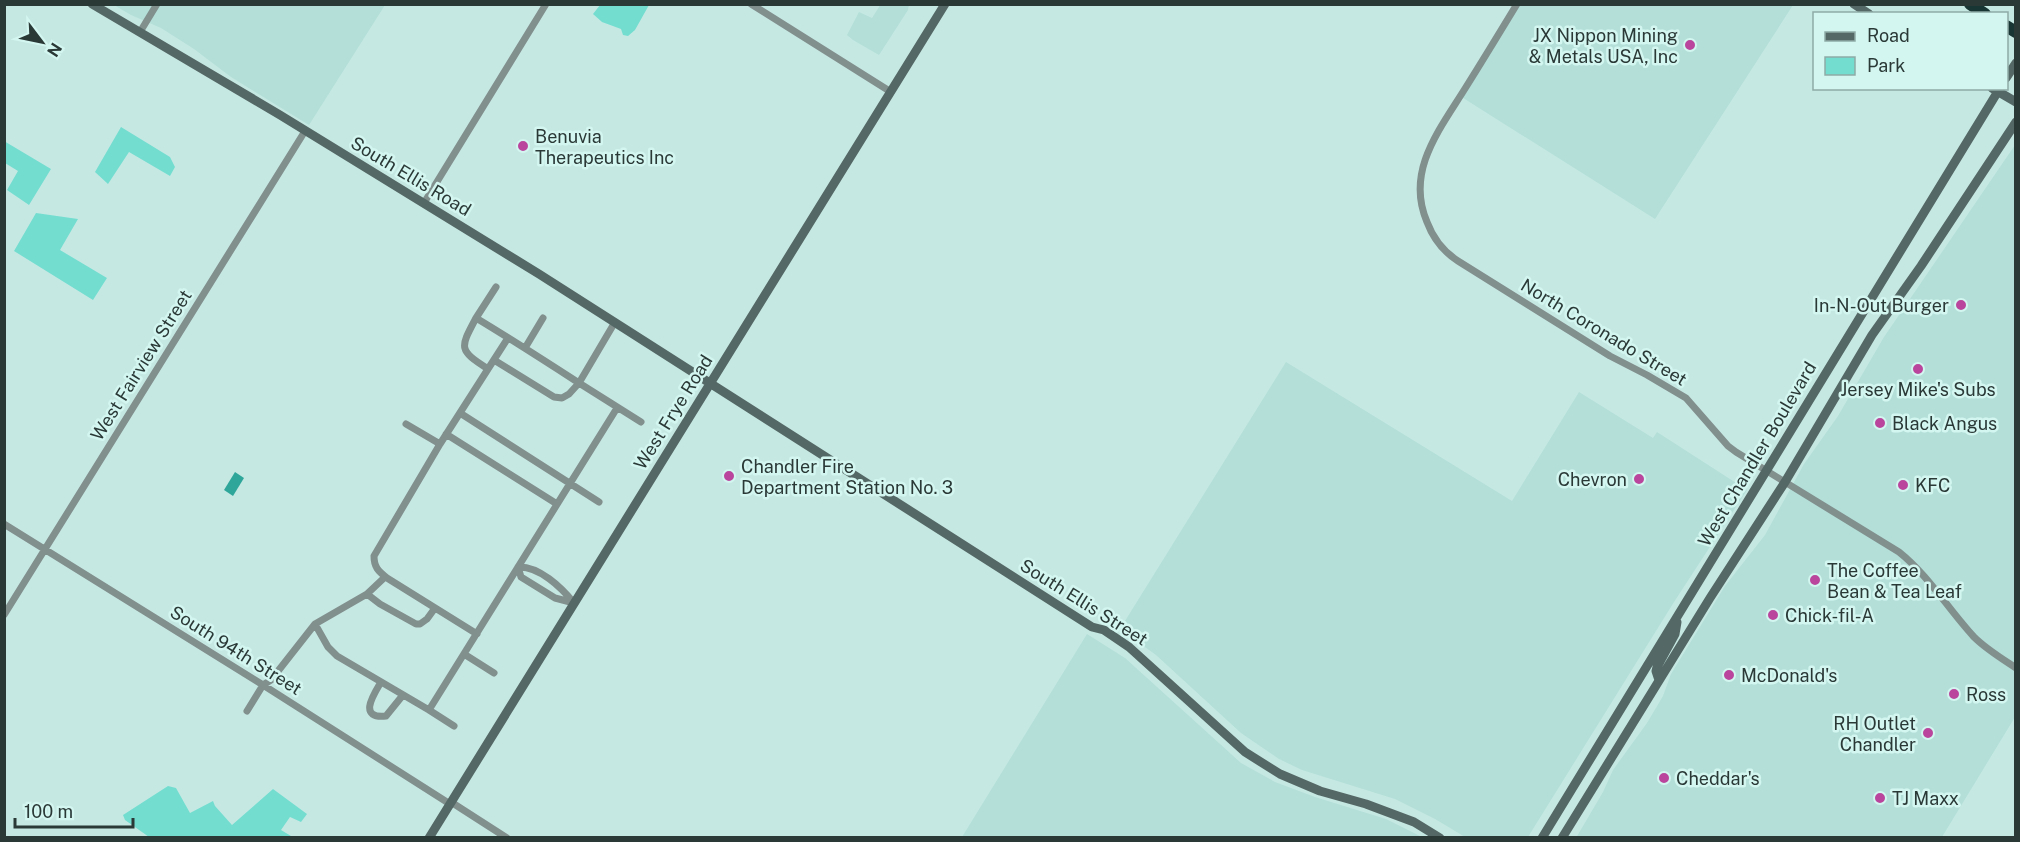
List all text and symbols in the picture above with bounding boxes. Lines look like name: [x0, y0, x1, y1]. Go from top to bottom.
north arrow: [12, 12, 72, 72]
legend: [1813, 12, 2008, 90]
place label: JX Nippon Mining & Metals USA, Inc: [1529, 25, 1678, 67]
text: Road: [1867, 25, 1910, 46]
marker: JX Nippon Mining & Metals USA, Inc: [1683, 38, 1697, 52]
text: N: [43, 39, 66, 60]
text: Park: [1867, 55, 1905, 76]
place label: Benuvia Therapeutics Inc: [535, 126, 674, 168]
street label: South Ellis Road: [347, 132, 475, 220]
marker: Benuvia Therapeutics Inc: [516, 139, 530, 153]
street label: North Coronado Street: [1517, 274, 1691, 390]
street label: West Fairview Street: [86, 286, 196, 444]
place label: In-N-Out Burger: [1814, 295, 1949, 316]
marker: In-N-Out Burger: [1954, 298, 1968, 312]
street label: West Frye Road: [629, 351, 717, 473]
street label: West Chandler Boulevard: [1694, 358, 1820, 550]
marker: Jersey Mike's Subs: [1911, 362, 1925, 376]
place label: Jersey Mike's Subs: [1840, 379, 1996, 400]
place label: Black Angus: [1892, 413, 1997, 434]
marker: Black Angus: [1873, 416, 1887, 430]
place label: Chandler Fire Department Station No. 3: [741, 456, 953, 498]
marker: Chandler Fire Department Station No. 3: [722, 469, 736, 483]
place label: Chevron: [1558, 469, 1627, 490]
marker: Chevron: [1632, 472, 1646, 486]
place label: KFC: [1915, 475, 1950, 496]
marker: KFC: [1896, 478, 1910, 492]
street label: South Ellis Street: [1016, 554, 1152, 650]
place label: The Coffee Bean & Tea Leaf: [1827, 560, 1962, 602]
marker: The Coffee Bean & Tea Leaf: [1808, 573, 1822, 587]
street label: South 94th Street: [166, 601, 306, 699]
place label: Chick-fil-A: [1785, 605, 1874, 626]
marker: Chick-fil-A: [1766, 608, 1780, 622]
place label: McDonald's: [1741, 665, 1837, 686]
marker: McDonald's: [1722, 668, 1736, 682]
place label: Ross: [1966, 684, 2006, 705]
marker: Ross: [1947, 687, 1961, 701]
place label: RH Outlet Chandler: [1833, 713, 1916, 755]
marker: RH Outlet Chandler: [1921, 726, 1935, 740]
place label: Cheddar's: [1676, 768, 1760, 789]
marker: Cheddar's: [1657, 771, 1671, 785]
place label: TJ Maxx: [1892, 788, 1959, 809]
scale bar: [15, 791, 134, 829]
marker: TJ Maxx: [1873, 791, 1887, 805]
text: 100 m: [24, 801, 73, 822]

